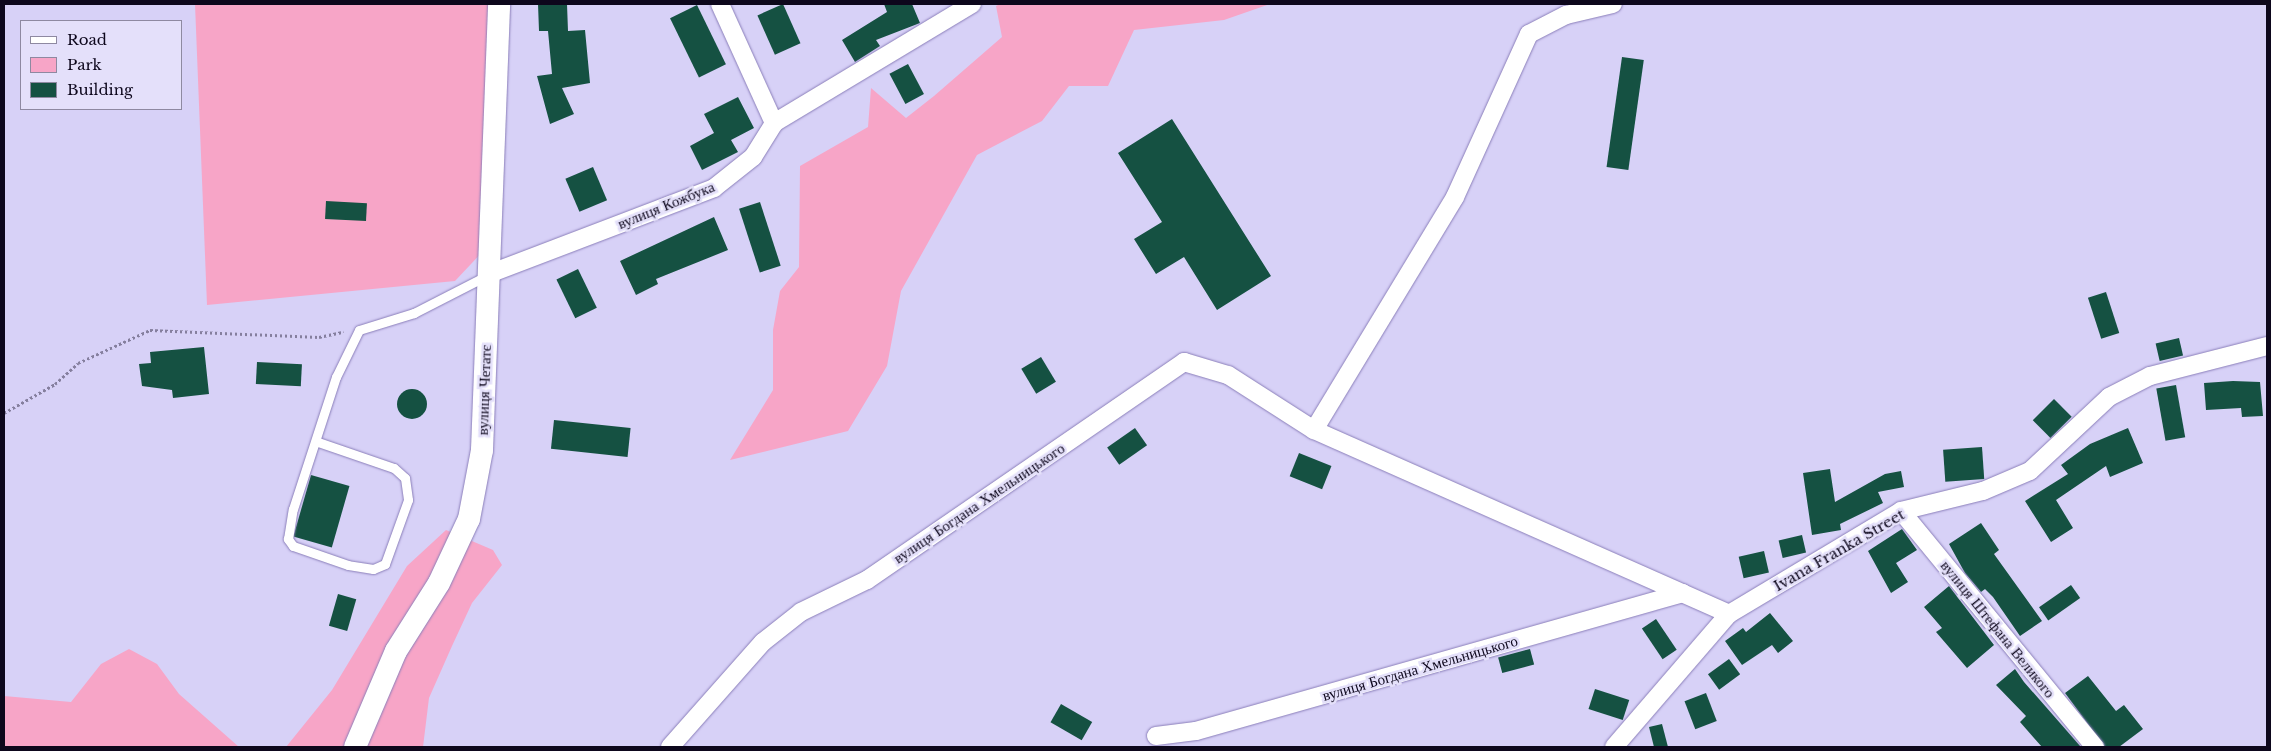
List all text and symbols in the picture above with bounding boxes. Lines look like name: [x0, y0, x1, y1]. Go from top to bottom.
legend: [20, 20, 182, 110]
text: Road: [67, 30, 107, 49]
text: Park: [67, 55, 102, 74]
text: Building: [67, 80, 133, 99]
street label: вулиця Кожбука: [615, 177, 717, 233]
street label: вулиця Четатє: [473, 344, 495, 436]
street label: вулиця Богдана Хмельницького: [890, 439, 1068, 567]
street label: Ivana Franka Street: [1770, 505, 1908, 595]
street label: вулиця Штефана Великого: [1937, 557, 2059, 701]
street label: вулиця Богдана Хмельницького: [1320, 631, 1520, 705]

